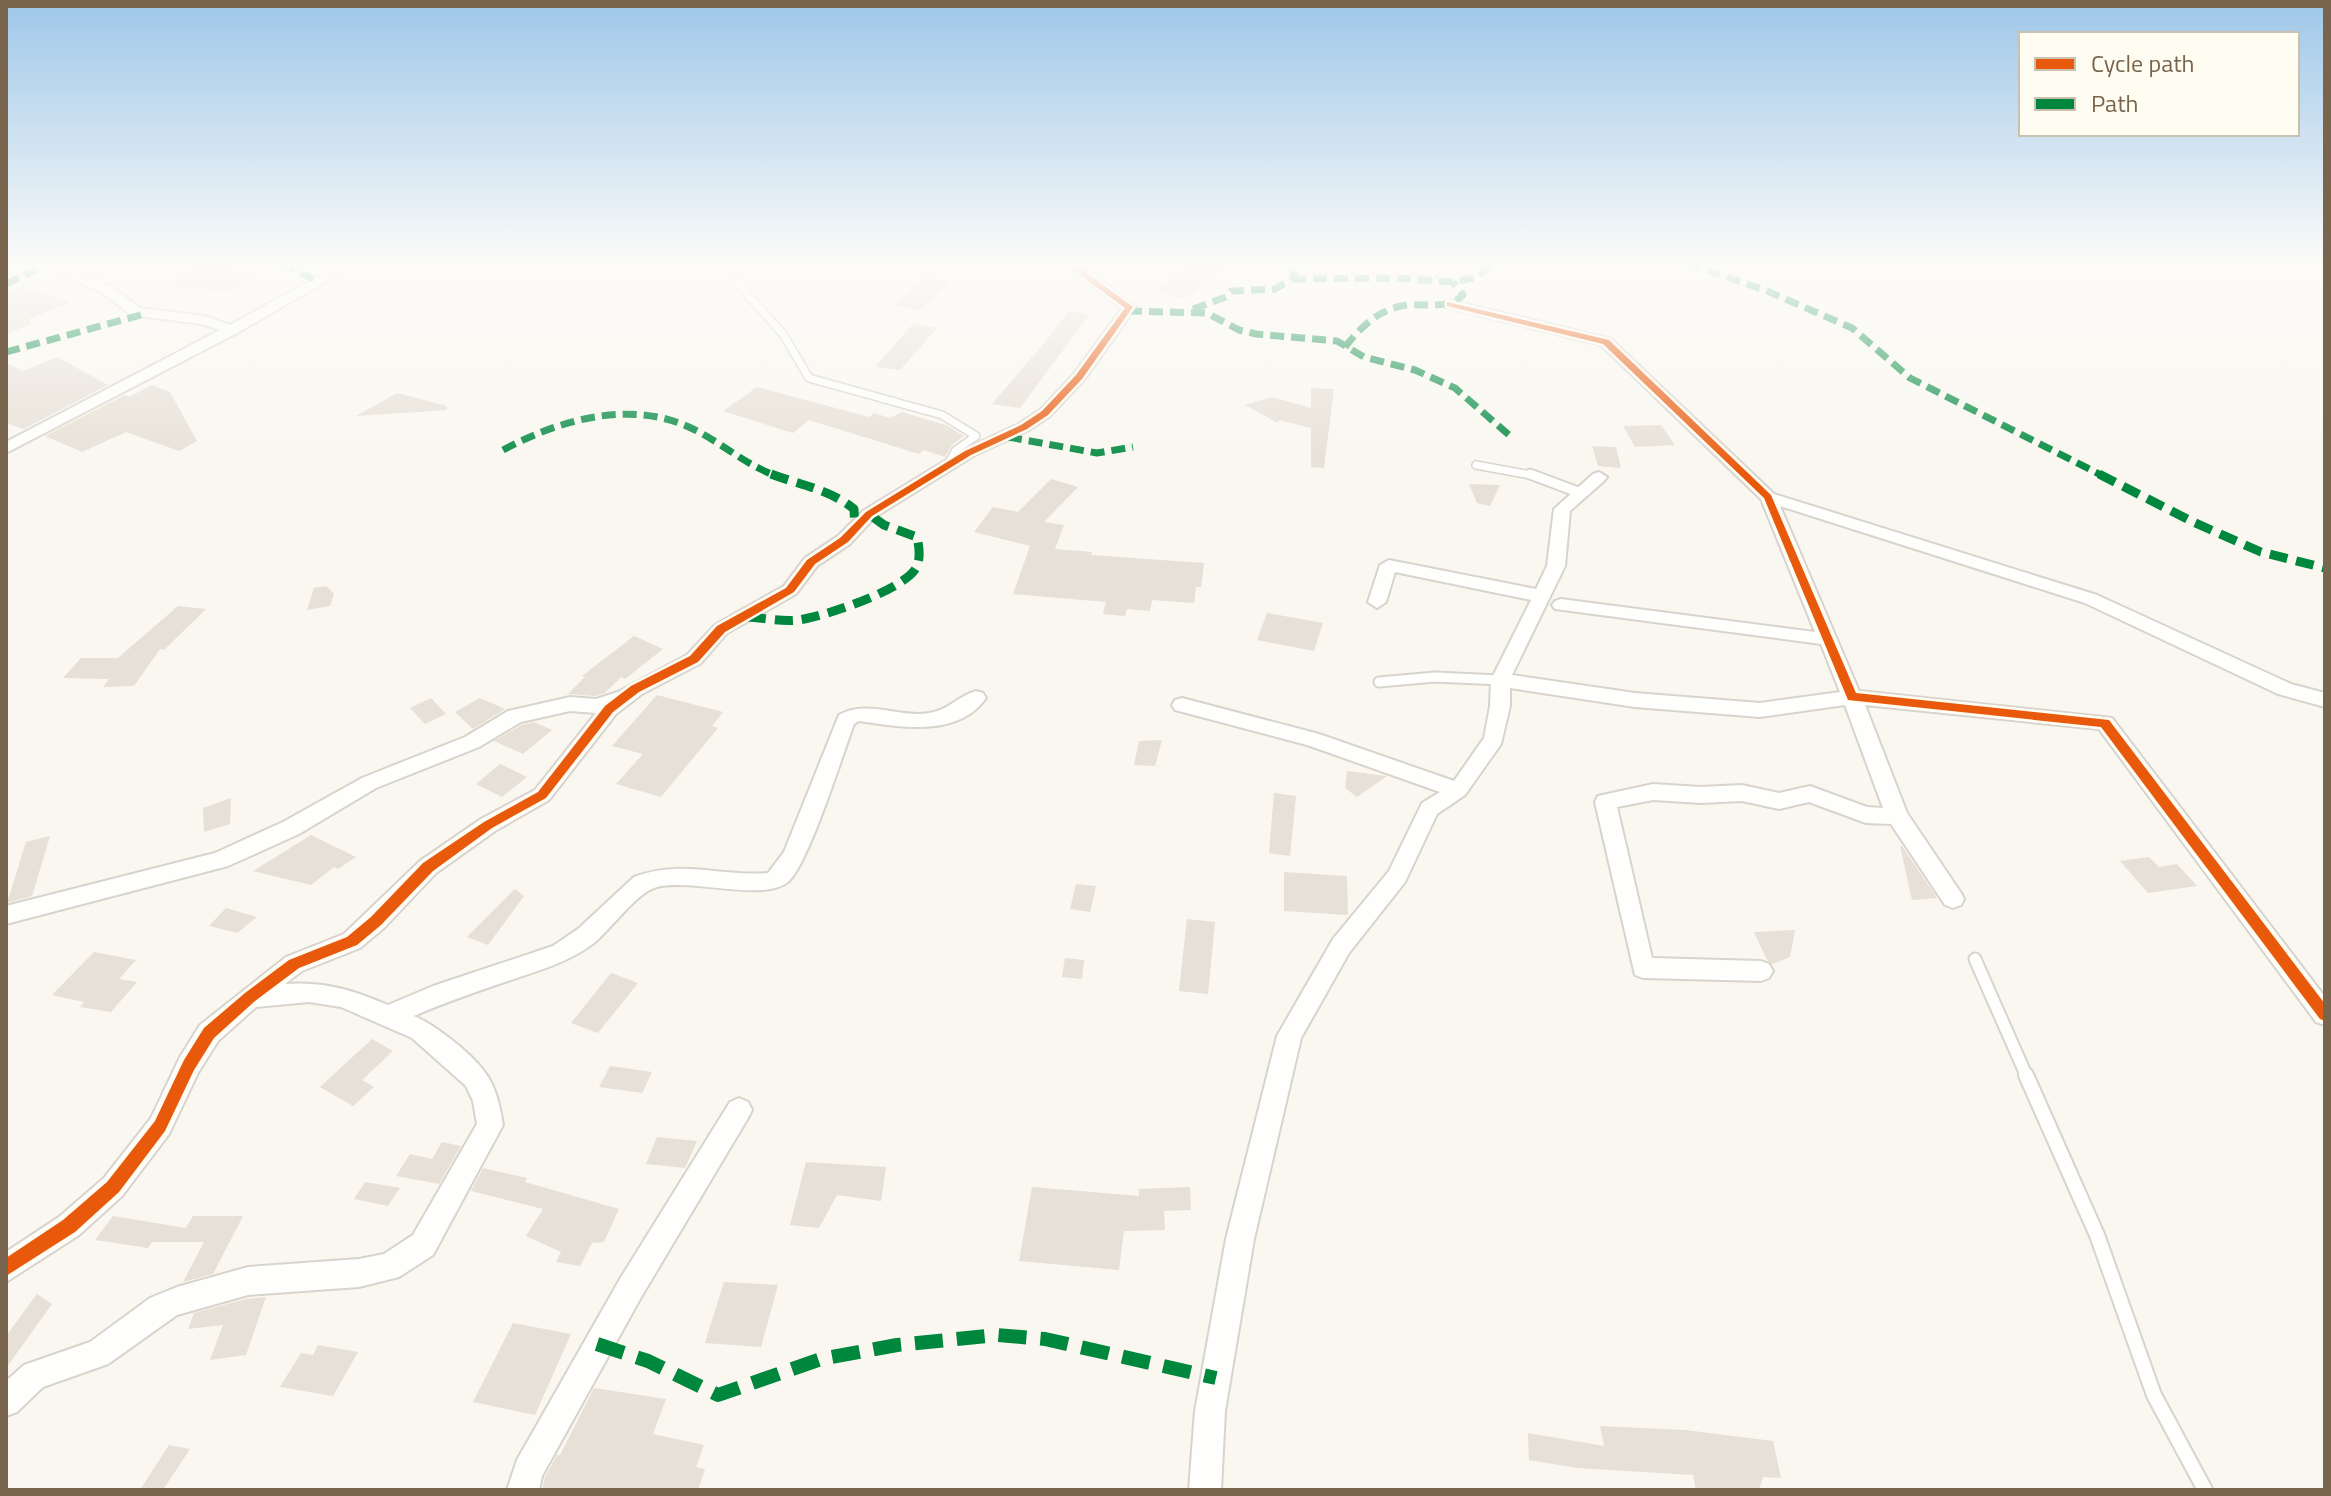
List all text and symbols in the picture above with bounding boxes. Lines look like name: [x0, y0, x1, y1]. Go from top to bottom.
legend: [2019, 32, 2299, 136]
text: Cycle path: [2091, 45, 2194, 81]
text: Path: [2091, 85, 2138, 121]

